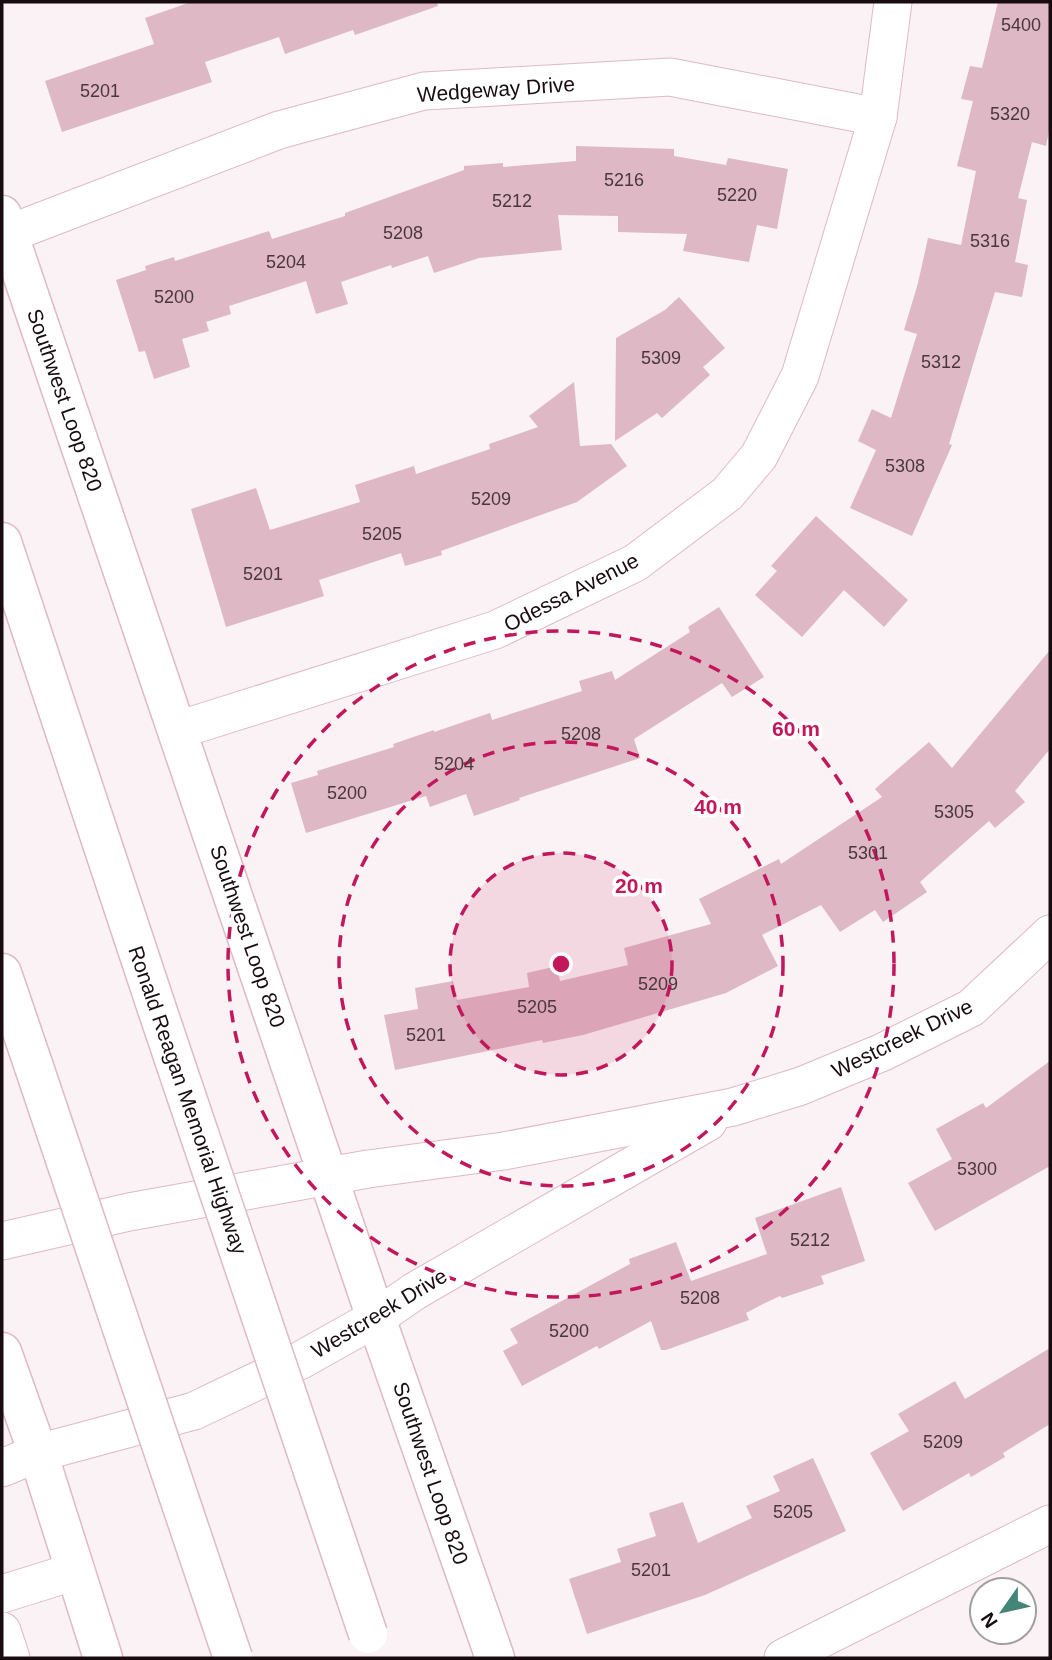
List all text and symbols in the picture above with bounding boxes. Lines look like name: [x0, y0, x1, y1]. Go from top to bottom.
house number: 5400: [1001, 15, 1041, 35]
street label: Wedgeway Drive: [416, 72, 576, 106]
house number: 5201: [80, 81, 120, 101]
house number: 5320: [990, 104, 1030, 124]
house number: 5216: [604, 170, 644, 190]
house number: 5220: [717, 185, 757, 205]
house number: 5212: [492, 191, 532, 211]
house number: 5208: [383, 223, 423, 243]
house number: 5316: [970, 231, 1010, 251]
house number: 5204: [266, 252, 306, 272]
house number: 5200: [154, 287, 194, 307]
street label: Southwest Loop 820: [23, 306, 107, 494]
house number: 5309: [641, 348, 681, 368]
house number: 5312: [921, 352, 961, 372]
house number: 5308: [885, 456, 925, 476]
house number: 5209: [471, 489, 511, 509]
house number: 5205: [362, 524, 402, 544]
street label: Odessa Avenue: [500, 548, 642, 636]
house number: 5201: [243, 564, 283, 584]
text: 60 m: [772, 717, 820, 740]
house number: 5208: [561, 724, 601, 744]
house number: 5204: [434, 754, 474, 774]
house number: 5200: [327, 783, 367, 803]
text: 40 m: [694, 795, 742, 818]
house number: 5305: [934, 802, 974, 822]
street label: Southwest Loop 820: [206, 842, 290, 1030]
house number: 5301: [848, 843, 888, 863]
text: 20 m: [615, 874, 663, 897]
street label: Ronald Reagan Memorial Highway: [124, 943, 252, 1258]
centre of rings: [549, 952, 573, 976]
house number: 5209: [638, 974, 678, 994]
street label: Westcreek Drive: [828, 994, 976, 1082]
house number: 5205: [517, 997, 557, 1017]
house number: 5201: [406, 1025, 446, 1045]
house number: 5300: [957, 1159, 997, 1179]
house number: 5212: [790, 1230, 830, 1250]
street label: Westcreek Drive: [307, 1264, 451, 1362]
house number: 5208: [680, 1288, 720, 1308]
house number: 5200: [549, 1321, 589, 1341]
street label: Southwest Loop 820: [389, 1379, 473, 1567]
house number: 5209: [923, 1432, 963, 1452]
house number: 5205: [773, 1502, 813, 1522]
house number: 5201: [631, 1560, 671, 1580]
north arrow: [968, 1576, 1038, 1646]
text: N: [977, 1609, 1002, 1632]

